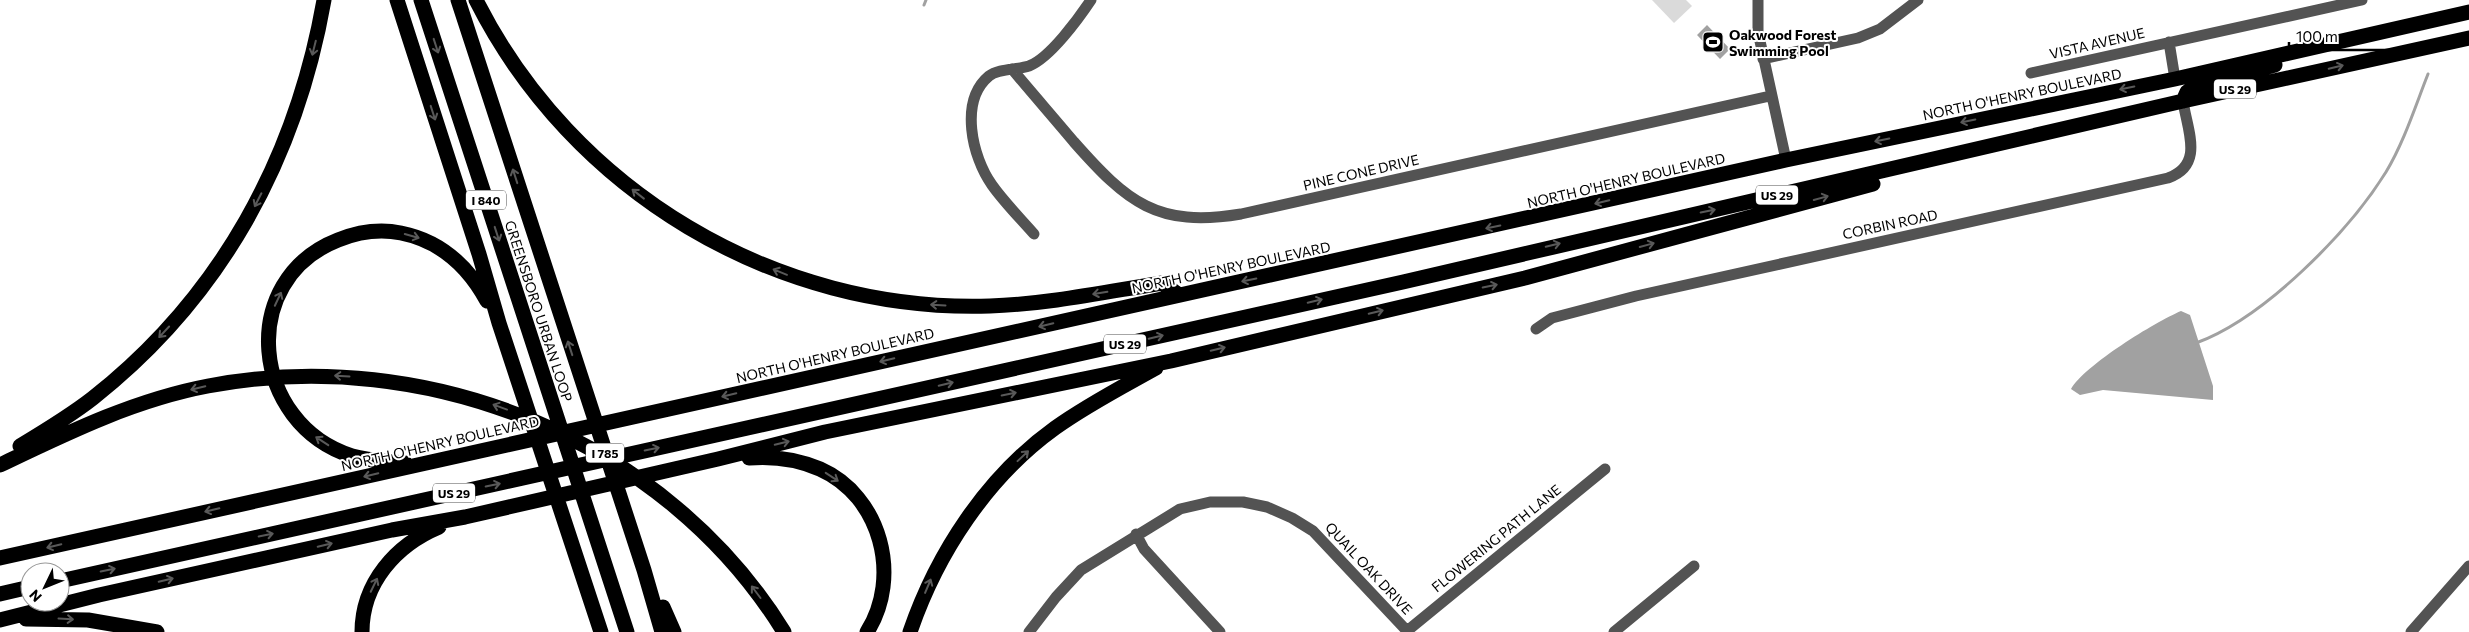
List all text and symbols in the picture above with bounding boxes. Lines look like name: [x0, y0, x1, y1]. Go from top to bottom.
scale bar: [2289, 20, 2440, 52]
street label: VISTA AVENUE: [2048, 24, 2146, 62]
place label: Oakwood Forest Swimming Pool: [1729, 26, 1836, 59]
text: 100 m: [2296, 27, 2338, 45]
sports icon: Oakwood Forest Swimming Pool: [1701, 30, 1725, 54]
one-way arrow: [432, 38, 442, 54]
one-way arrow: [309, 39, 318, 55]
one-way arrow: [2327, 62, 2343, 71]
street label: NORTH O'HENRY BOULEVARD: [1921, 65, 2123, 123]
road number: US 29: [2214, 80, 2256, 98]
one-way arrow: [2120, 84, 2136, 94]
one-way arrow: [429, 105, 439, 121]
one-way arrow: [1960, 117, 1976, 127]
one-way arrow: [1874, 135, 1890, 145]
street label: NORTH O'HENRY BOULEVARD: [1525, 149, 1727, 211]
street label: PINE CONE DRIVE: [1301, 150, 1421, 194]
one-way arrow: [510, 169, 519, 185]
road number: US 29: [1756, 186, 1798, 204]
one-way arrow: [632, 189, 645, 200]
road number: I 840: [466, 190, 506, 210]
one-way arrow: [253, 192, 262, 207]
one-way arrow: [1812, 192, 1828, 202]
one-way arrow: [1594, 198, 1610, 207]
one-way arrow: [1700, 206, 1716, 215]
street label: CORBIN ROAD: [1841, 206, 1939, 242]
street label: GREENSBORO URBAN LOOP: [502, 218, 576, 404]
one-way arrow: [1485, 223, 1501, 232]
one-way arrow: [493, 226, 503, 242]
one-way arrow: [404, 232, 420, 242]
street label: NORTH O'HENRY BOULEVARD: [1130, 238, 1332, 296]
one-way arrow: [1544, 240, 1560, 249]
one-way arrow: [1639, 240, 1655, 249]
one-way arrow: [773, 267, 788, 276]
one-way arrow: [1241, 276, 1257, 285]
one-way arrow: [1481, 281, 1497, 290]
one-way arrow: [1092, 288, 1108, 298]
one-way arrow: [274, 292, 283, 307]
one-way arrow: [1306, 296, 1322, 305]
one-way arrow: [930, 301, 946, 310]
one-way arrow: [1368, 307, 1384, 316]
one-way arrow: [1038, 321, 1054, 330]
street label: NORTH O'HENRY BOULEVARD: [734, 324, 936, 386]
one-way arrow: [158, 325, 170, 338]
one-way arrow: [1148, 332, 1164, 341]
road number: US 29: [1104, 334, 1146, 354]
one-way arrow: [565, 340, 575, 356]
one-way arrow: [1210, 344, 1226, 353]
one-way arrow: [880, 356, 896, 365]
one-way arrow: [334, 372, 350, 381]
one-way arrow: [938, 379, 954, 388]
one-way arrow: [191, 384, 207, 393]
one-way arrow: [1001, 389, 1017, 398]
one-way arrow: [721, 391, 737, 400]
one-way arrow: [493, 402, 509, 411]
street label: NORTH O'HENRY BOULEVARD: [339, 412, 541, 474]
one-way arrow: [315, 436, 329, 446]
one-way arrow: [773, 438, 789, 447]
road number: I 785: [586, 443, 624, 462]
one-way arrow: [643, 444, 659, 454]
one-way arrow: [1016, 450, 1029, 462]
one-way arrow: [363, 471, 379, 480]
one-way arrow: [825, 472, 839, 482]
one-way arrow: [485, 479, 501, 489]
street label: FLOWERING PATH LANE: [1428, 481, 1564, 595]
road number: US 29: [433, 483, 475, 502]
one-way arrow: [205, 506, 221, 516]
street label: QUAIL OAK DRIVE: [1322, 518, 1416, 618]
one-way arrow: [258, 530, 274, 539]
one-way arrow: [317, 540, 333, 549]
one-way arrow: [46, 542, 62, 551]
north arrow: [20, 562, 70, 612]
one-way arrow: [99, 565, 115, 574]
one-way arrow: [158, 575, 174, 584]
one-way arrow: [370, 578, 379, 593]
one-way arrow: [923, 579, 933, 594]
one-way arrow: [751, 586, 762, 599]
text: N: [25, 587, 45, 606]
one-way arrow: [58, 615, 74, 624]

